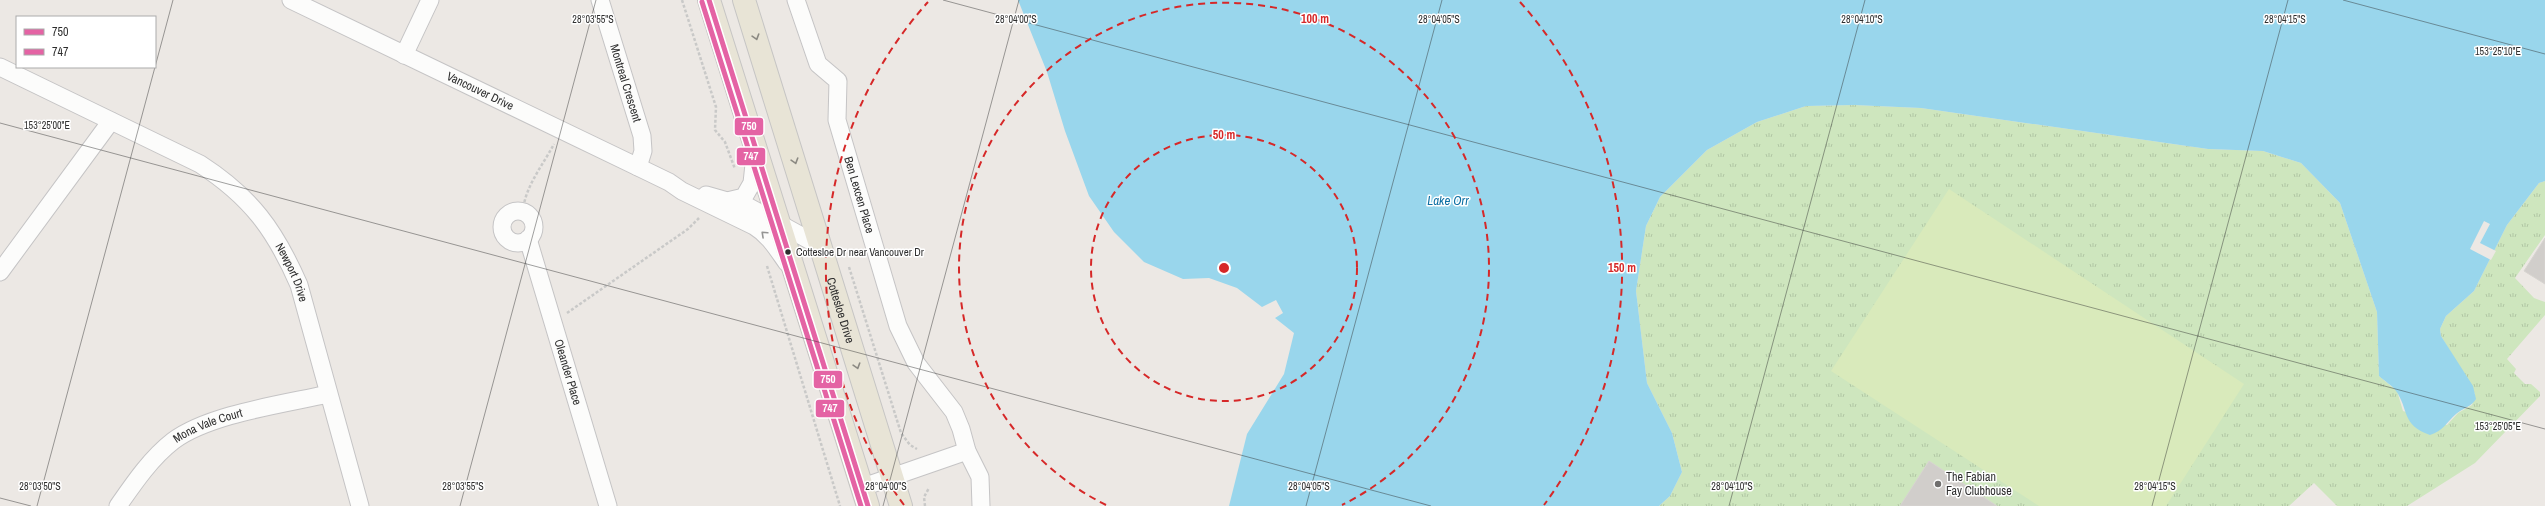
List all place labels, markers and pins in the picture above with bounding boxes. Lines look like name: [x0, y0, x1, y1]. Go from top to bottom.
place label: Cottesloe Dr near Vancouver Dr: [796, 245, 924, 259]
marker: Cottesloe Dr near Vancouver Dr: [783, 247, 793, 257]
centre of rings: [1217, 261, 1231, 275]
place label: The Fabian Fay Clubhouse: [1946, 469, 2012, 499]
marker: The Fabian Fay Clubhouse: [1933, 479, 1943, 489]

